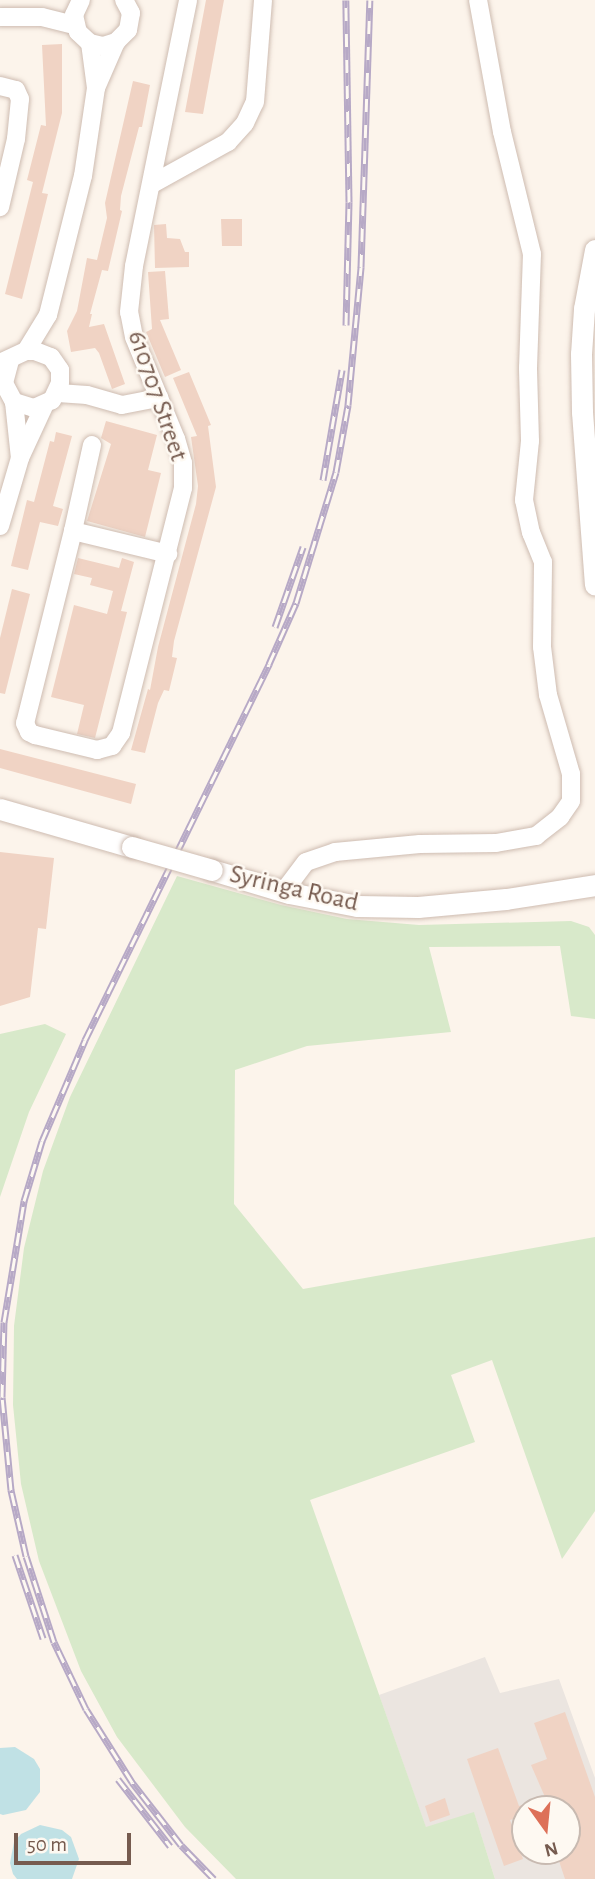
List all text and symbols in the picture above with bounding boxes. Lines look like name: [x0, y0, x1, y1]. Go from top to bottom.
street label: 610707 Street: [120, 327, 194, 465]
street label: Syringa Road: [227, 859, 361, 919]
north arrow: [511, 1795, 581, 1865]
scale bar: [18, 1820, 135, 1864]
text: 50 m: [27, 1834, 67, 1855]
text: N: [542, 1838, 560, 1860]

